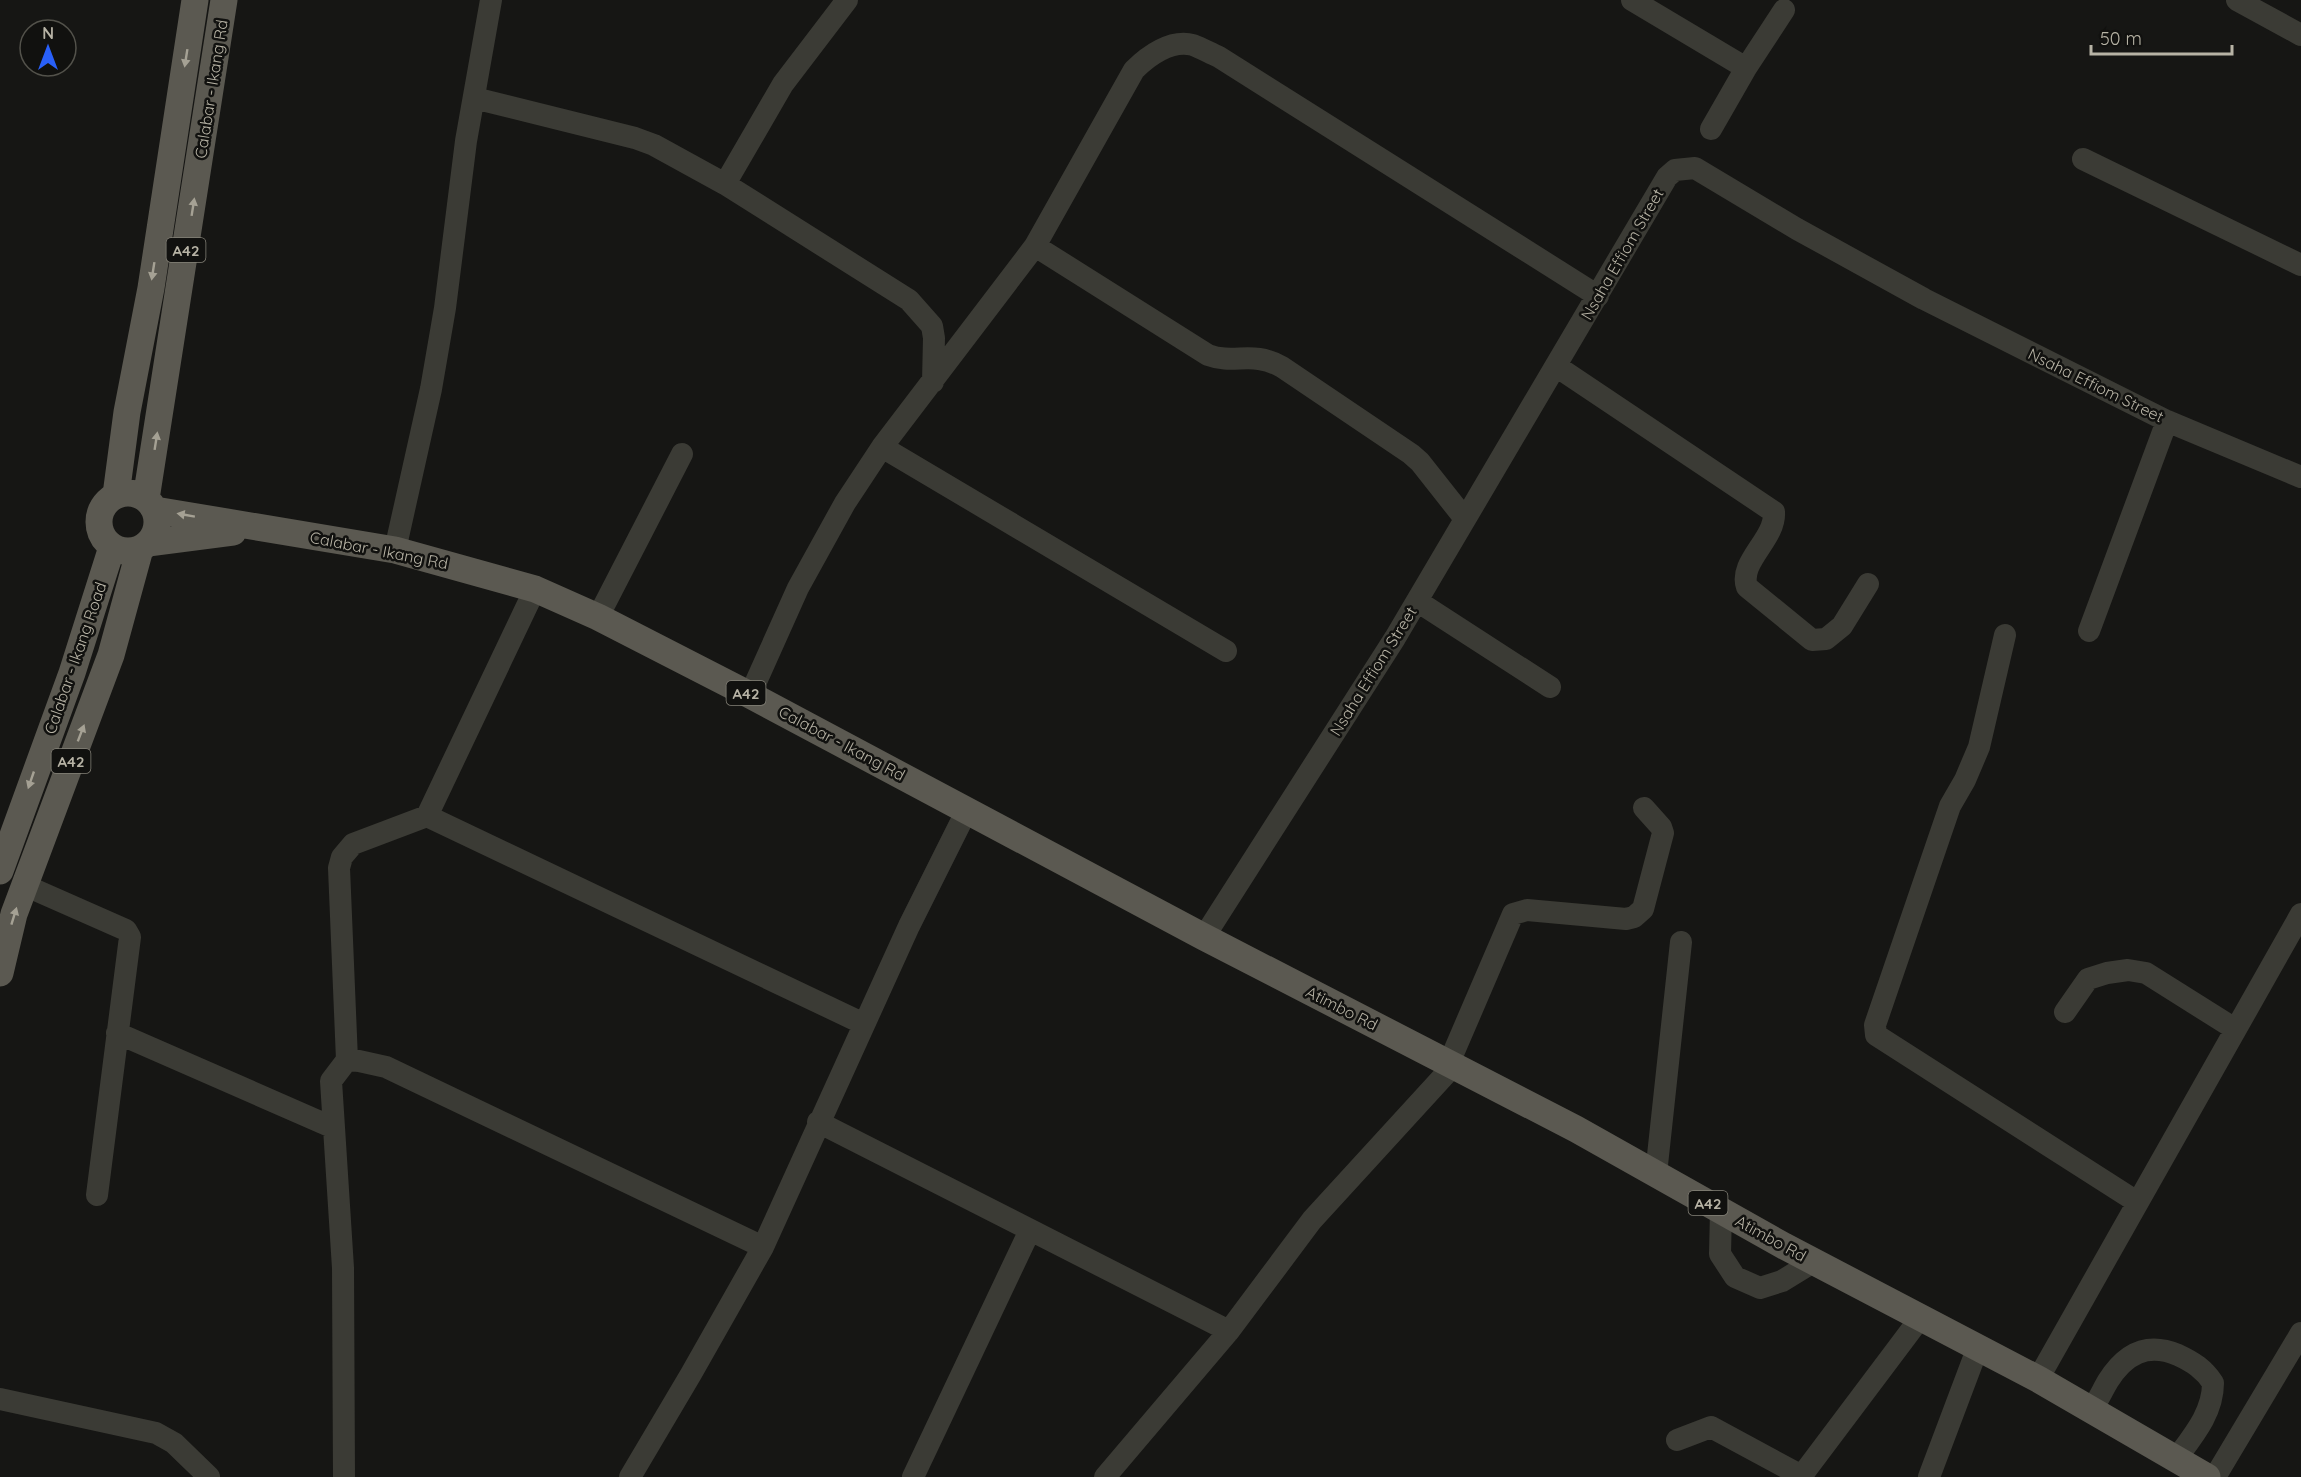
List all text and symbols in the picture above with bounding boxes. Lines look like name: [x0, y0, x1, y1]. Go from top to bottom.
north arrow: [18, 18, 78, 78]
street label: Calabar - Ikang Rd: [190, 18, 232, 160]
scale bar: [2091, 18, 2232, 56]
text: N: [42, 23, 54, 43]
text: 50 m: [2100, 27, 2142, 50]
one-way arrow: [182, 48, 191, 67]
street label: Nsaha Effiom Street: [1576, 185, 1668, 323]
one-way arrow: [188, 197, 197, 216]
road number: A42: [166, 238, 206, 262]
one-way arrow: [149, 262, 158, 281]
street label: Nsaha Effiom Street: [2025, 343, 2167, 427]
one-way arrow: [152, 432, 161, 451]
one-way arrow: [176, 510, 195, 519]
street label: Calabar - Ikang Rd: [308, 527, 450, 573]
street label: Calabar - Ikang Road: [40, 579, 110, 737]
street label: Nsaha Effiom Street: [1325, 603, 1421, 739]
road number: A42: [726, 681, 766, 705]
street label: Calabar - Ikang Rd: [775, 701, 909, 785]
one-way arrow: [77, 724, 87, 742]
road number: A42: [52, 749, 90, 773]
one-way arrow: [26, 771, 36, 789]
one-way arrow: [10, 907, 19, 925]
street label: Atimbo Rd: [1303, 981, 1381, 1035]
road number: A42: [1688, 1191, 1728, 1215]
street label: Atimbo Rd: [1732, 1210, 1810, 1266]

